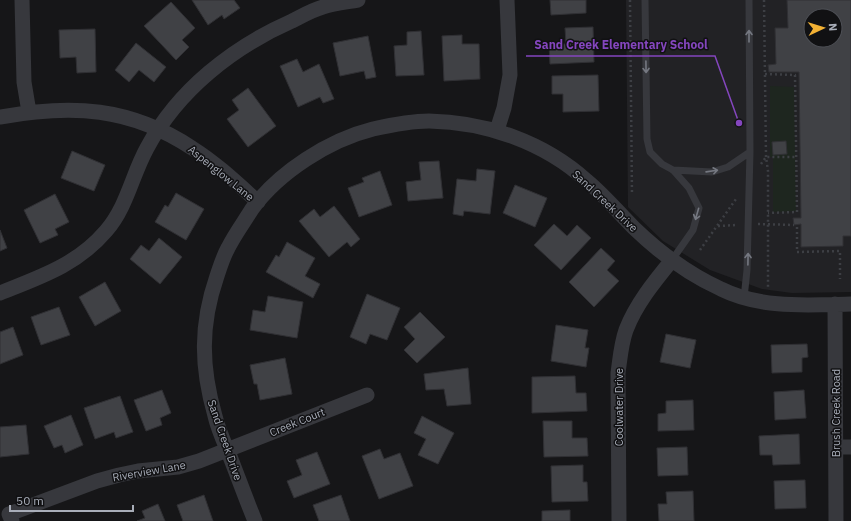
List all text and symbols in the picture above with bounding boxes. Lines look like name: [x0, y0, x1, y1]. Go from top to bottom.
north arrow: [803, 8, 843, 48]
text: N: [826, 23, 840, 32]
one-way arrow: [745, 30, 753, 43]
callout: Sand Creek Elementary School: [526, 32, 715, 56]
text: Sand Creek Elementary School: [534, 37, 708, 52]
one-way arrow: [642, 60, 650, 73]
street label: Aspenglow Lane: [185, 142, 257, 204]
street label: Sand Creek Drive: [569, 167, 641, 235]
one-way arrow: [705, 167, 718, 175]
one-way arrow: [693, 207, 700, 220]
one-way arrow: [744, 253, 751, 266]
street label: Coolwater Drive: [612, 368, 626, 446]
street label: Brush Creek Road: [829, 369, 843, 457]
street label: Sand Creek Drive: [205, 398, 245, 482]
street label: Creek Court: [267, 405, 327, 439]
street label: Riverview Lane: [111, 458, 187, 484]
scale bar: [10, 487, 133, 513]
text: 50 m: [16, 493, 44, 508]

